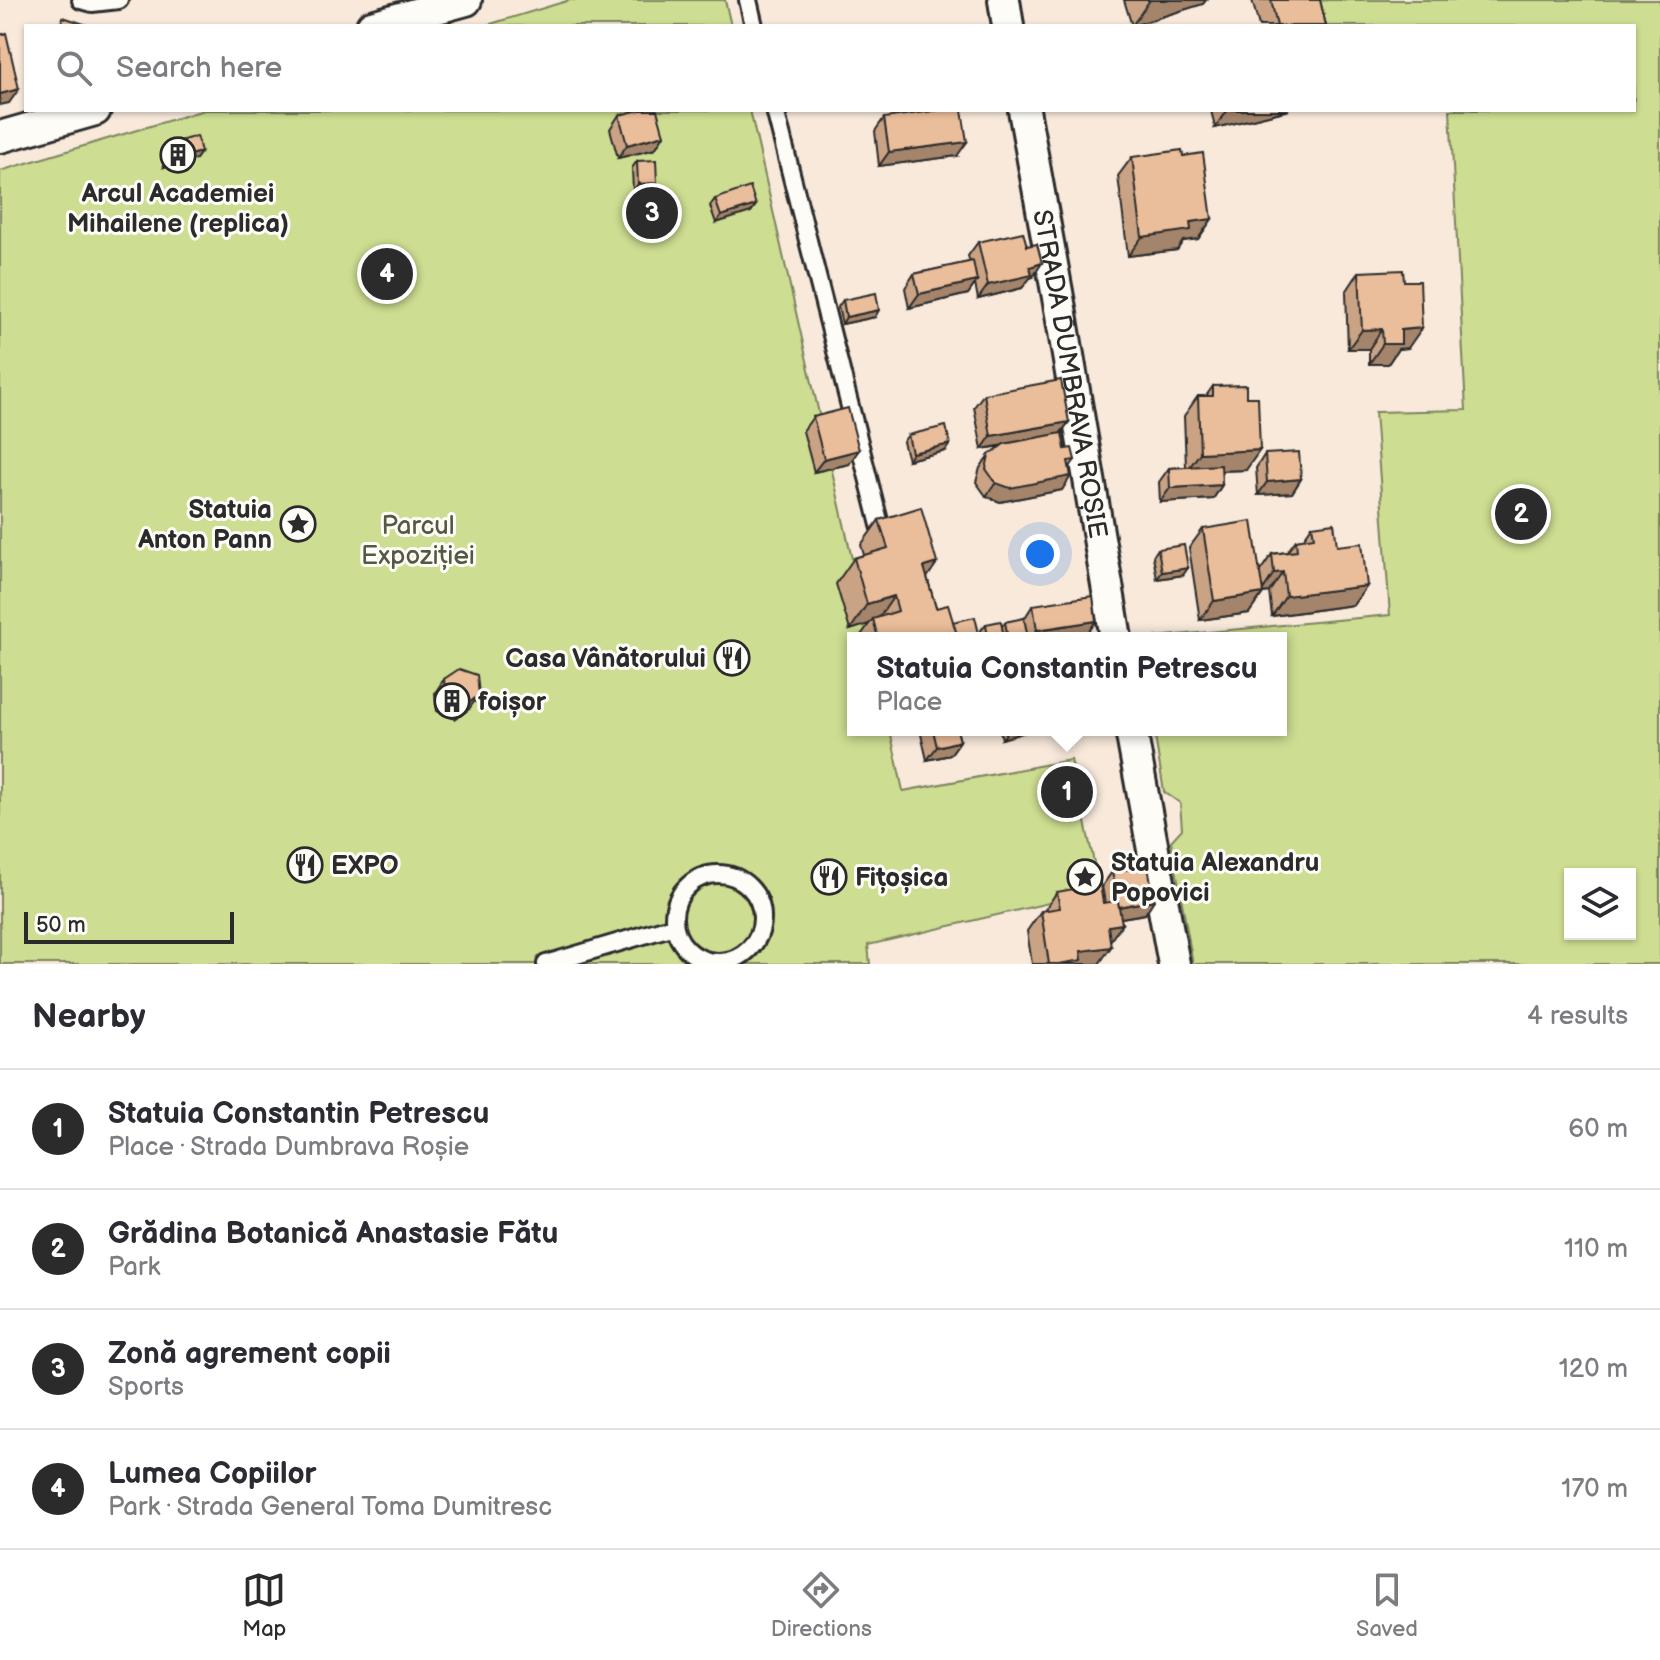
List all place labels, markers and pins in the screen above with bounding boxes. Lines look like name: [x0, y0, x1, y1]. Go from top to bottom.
building icon: Arcul Academiei Mihailene (replica): [159, 136, 197, 174]
place label: Arcul Academiei Mihailene (replica): [67, 179, 289, 240]
pin: 3: [626, 183, 678, 243]
pin: 4: [361, 244, 413, 304]
pin: 2: [1495, 484, 1547, 544]
place label: Statuia Anton Pann: [137, 495, 272, 556]
place icon: Statuia Anton Pann: [279, 505, 317, 543]
restaurant icon: Casa Vânătorului: [713, 639, 751, 677]
place label: Casa Vânătorului: [505, 644, 706, 675]
building icon: foișor: [433, 682, 471, 720]
place label: foișor: [478, 687, 547, 718]
pin: 1: [1041, 762, 1093, 822]
restaurant icon: EXPO: [286, 846, 324, 884]
place label: Statuia Alexandru Popovici: [1111, 848, 1319, 909]
place label: EXPO: [331, 851, 399, 882]
restaurant icon: Fițoșica: [810, 858, 848, 896]
place icon: Statuia Alexandru Popovici: [1066, 858, 1104, 896]
place label: Fițoșica: [855, 863, 948, 894]

